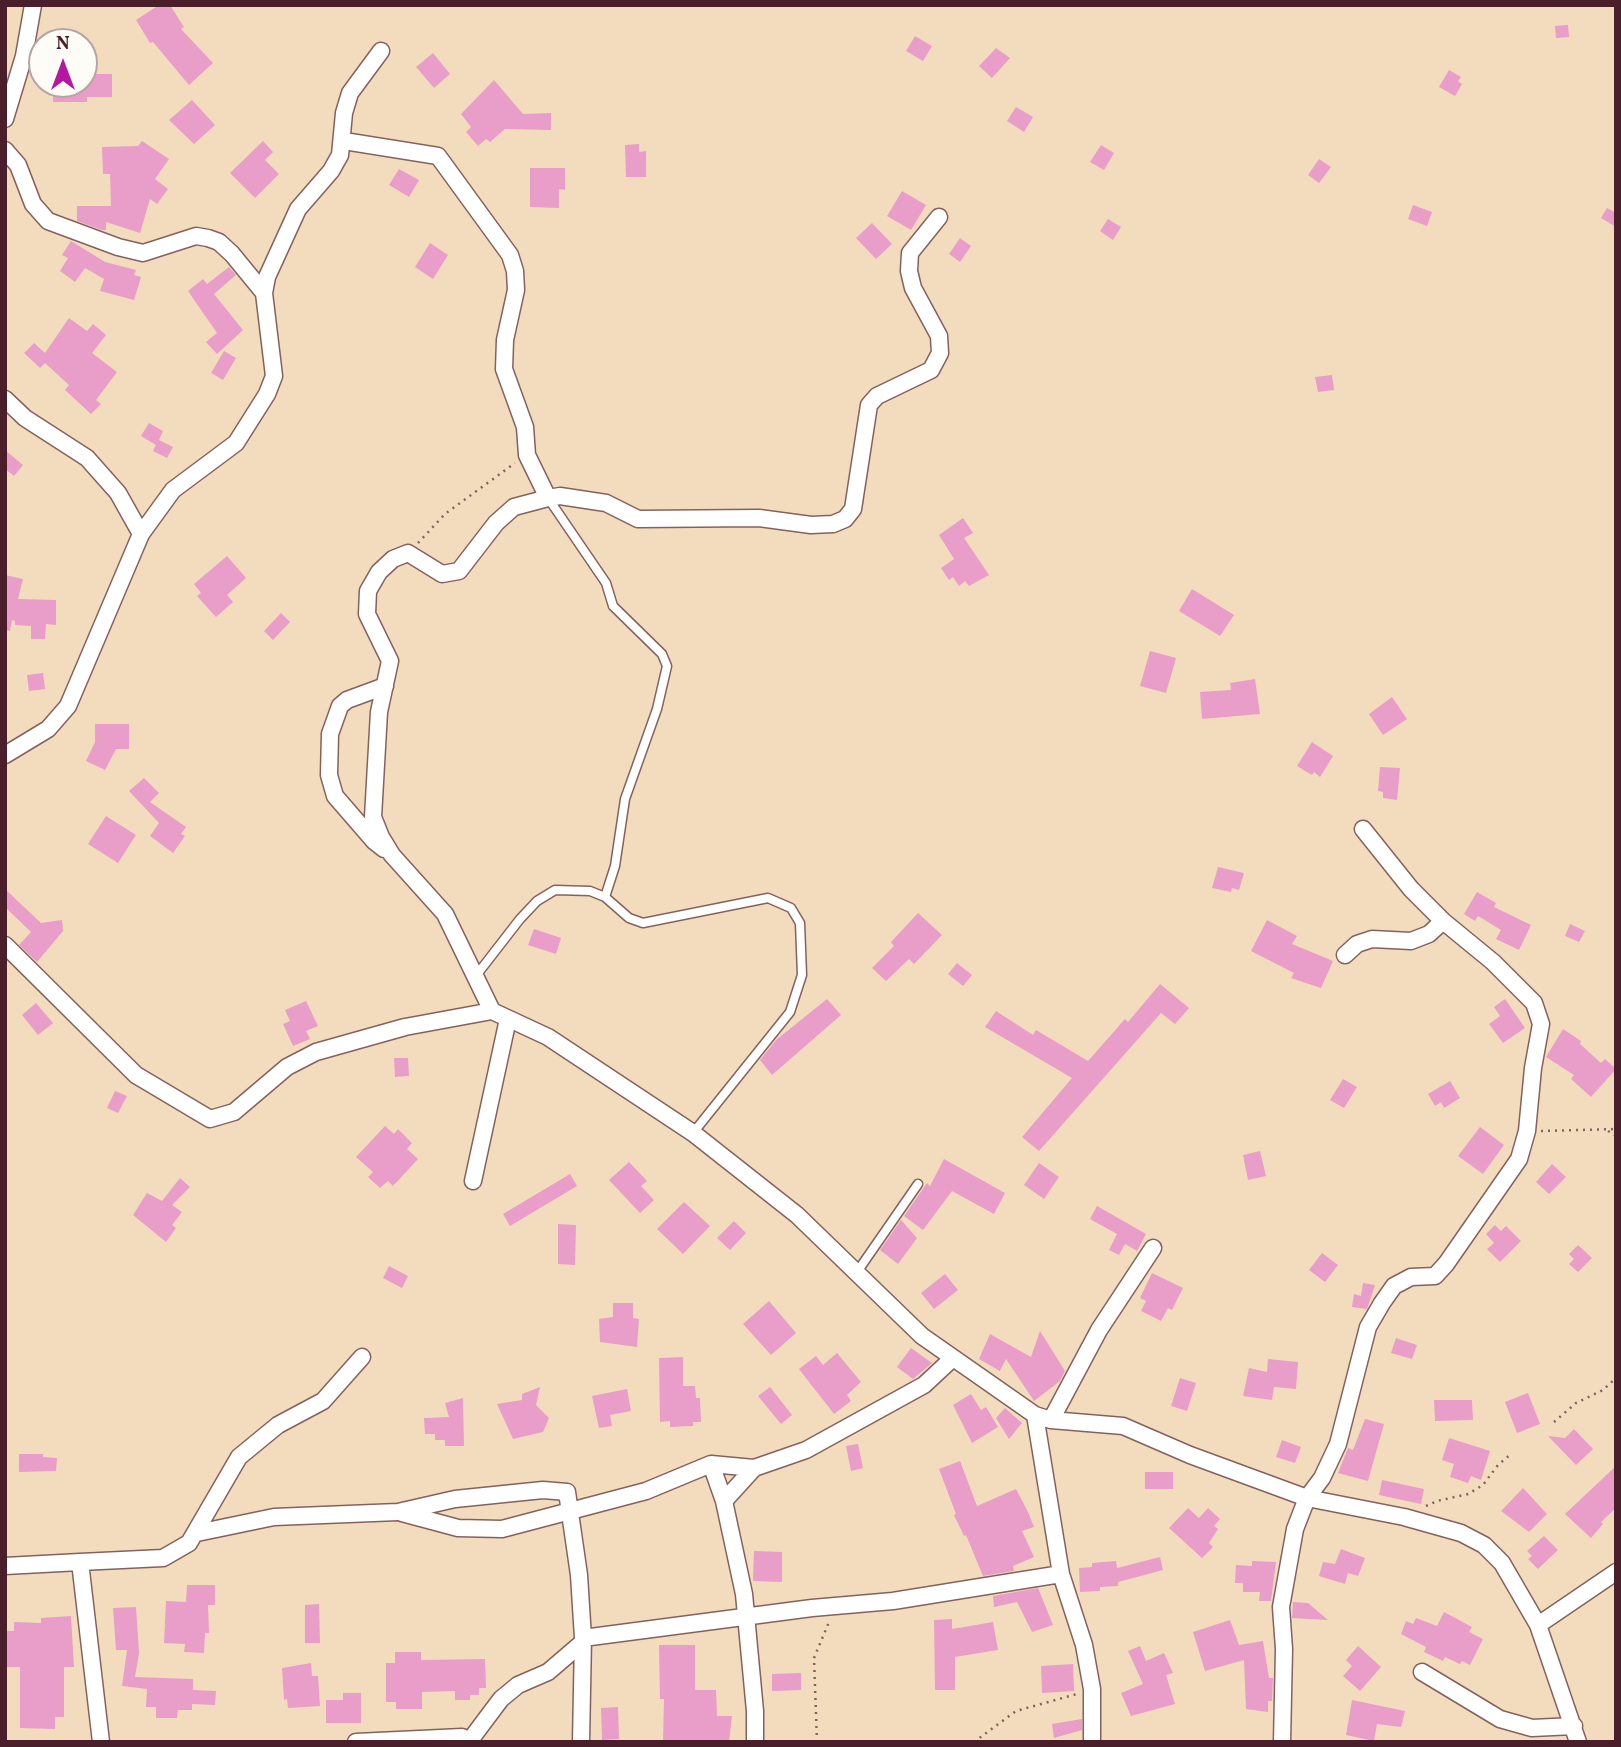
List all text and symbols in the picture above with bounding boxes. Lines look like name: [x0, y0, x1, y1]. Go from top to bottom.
north arrow: [28, 28, 98, 98]
text: N: [56, 31, 70, 57]

